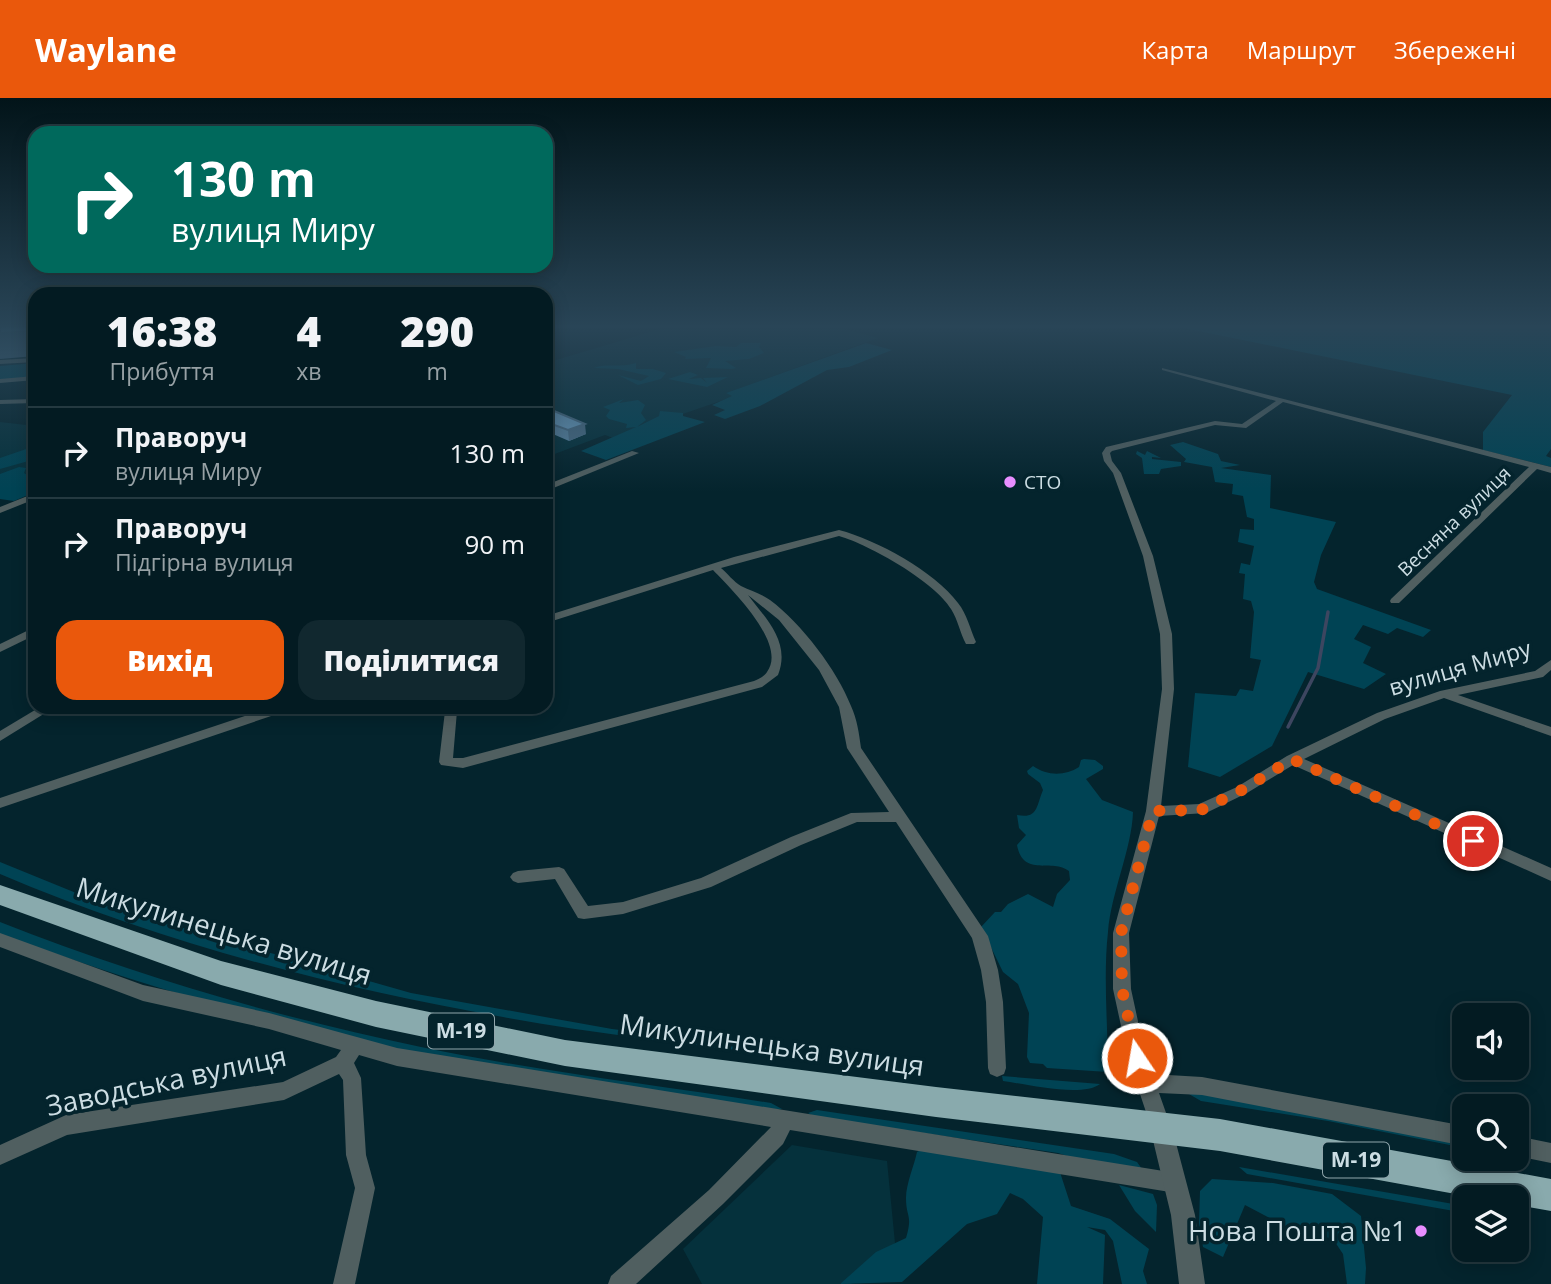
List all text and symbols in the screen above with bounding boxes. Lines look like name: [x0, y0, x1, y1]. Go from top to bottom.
text: Waylane: [35, 27, 177, 72]
text: Карта: [1141, 33, 1209, 66]
text: Маршрут: [1247, 33, 1356, 66]
text: Збережені: [1394, 33, 1516, 66]
text: 130 m: [171, 145, 316, 211]
icon: right: [56, 154, 147, 245]
text: вулиця Миру: [171, 208, 375, 251]
text: 16:38: [107, 302, 217, 359]
text: 4: [297, 302, 321, 359]
text: 290: [400, 302, 474, 359]
text: Прибуття: [110, 355, 215, 387]
text: хв: [296, 355, 321, 387]
text: m: [427, 355, 448, 387]
text: Праворуч: [115, 419, 247, 455]
icon: right: [56, 434, 94, 472]
text: 130 m: [450, 435, 525, 471]
text: вулиця Миру: [115, 455, 262, 487]
street label: Весняна вулиця: [1392, 460, 1516, 582]
place label: СТО: [1024, 469, 1061, 495]
marker: СТО: [1002, 474, 1018, 490]
text: Праворуч: [115, 510, 247, 546]
icon: right: [56, 525, 94, 563]
text: 90 m: [464, 526, 525, 562]
text: Підгірна вулиця: [115, 546, 294, 578]
button: Вихід: [56, 620, 284, 700]
button: Поділитися: [298, 620, 525, 700]
street label: вулиця Миру: [1385, 631, 1535, 703]
pin: [1443, 811, 1503, 871]
icon: arrive: [1454, 822, 1492, 860]
street label: Микулинецька вулиця: [72, 867, 377, 993]
map controls: [1452, 1003, 1529, 1262]
button: sound: [1452, 1003, 1529, 1080]
street label: Микулинецька вулиця: [617, 1004, 927, 1084]
road number: М-19: [428, 1014, 494, 1048]
position arrow: [1100, 1021, 1174, 1095]
street label: Заводська вулиця: [42, 1036, 290, 1124]
button: search: [1452, 1094, 1529, 1171]
road number: М-19: [1323, 1142, 1389, 1178]
button: layers: [1452, 1185, 1529, 1262]
place label: Нова Пошта №1: [1188, 1211, 1407, 1249]
marker: Нова Пошта №1: [1413, 1223, 1429, 1239]

